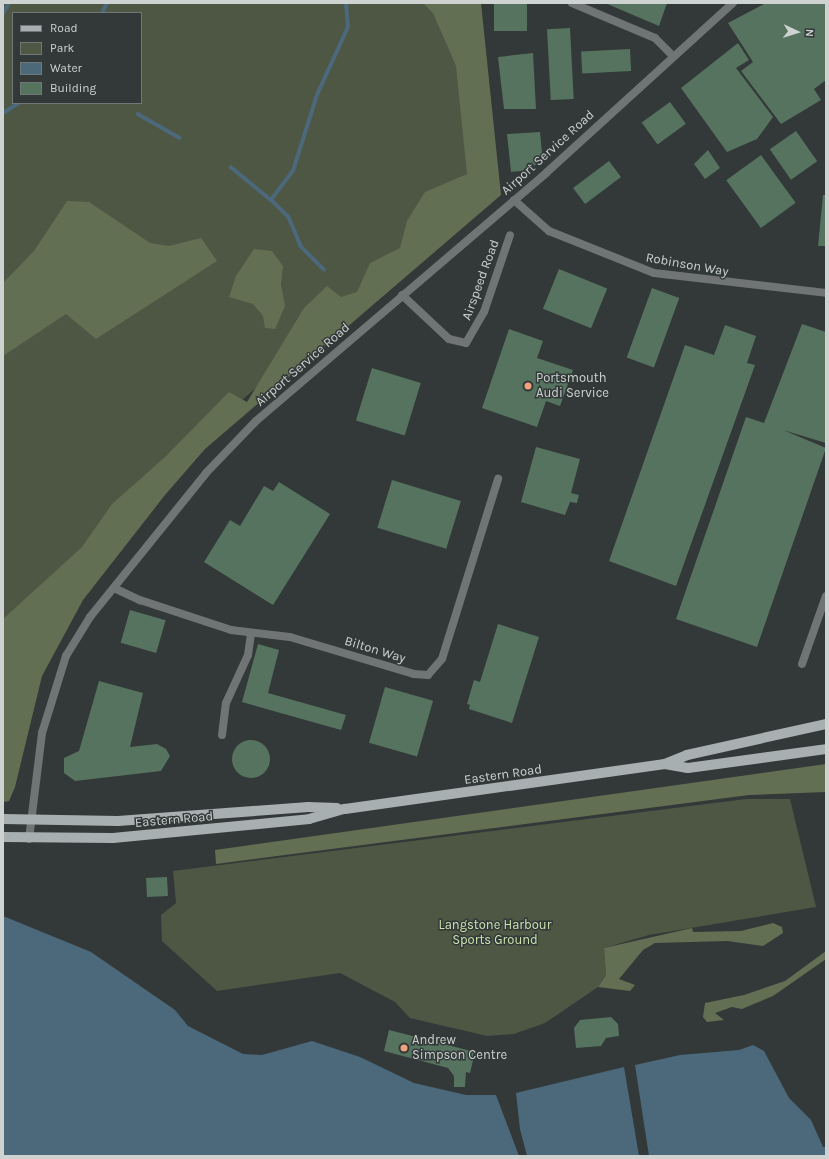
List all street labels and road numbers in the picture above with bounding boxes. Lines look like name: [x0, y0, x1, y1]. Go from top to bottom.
street label: Airport Service Road: [498, 107, 598, 199]
street label: Airspeed Road: [459, 238, 503, 322]
street label: Robinson Way: [644, 250, 730, 280]
street label: Airport Service Road: [253, 320, 353, 410]
street label: Bilton Way: [343, 633, 407, 667]
street label: Eastern Road: [463, 762, 543, 788]
street label: Eastern Road: [134, 809, 214, 831]

